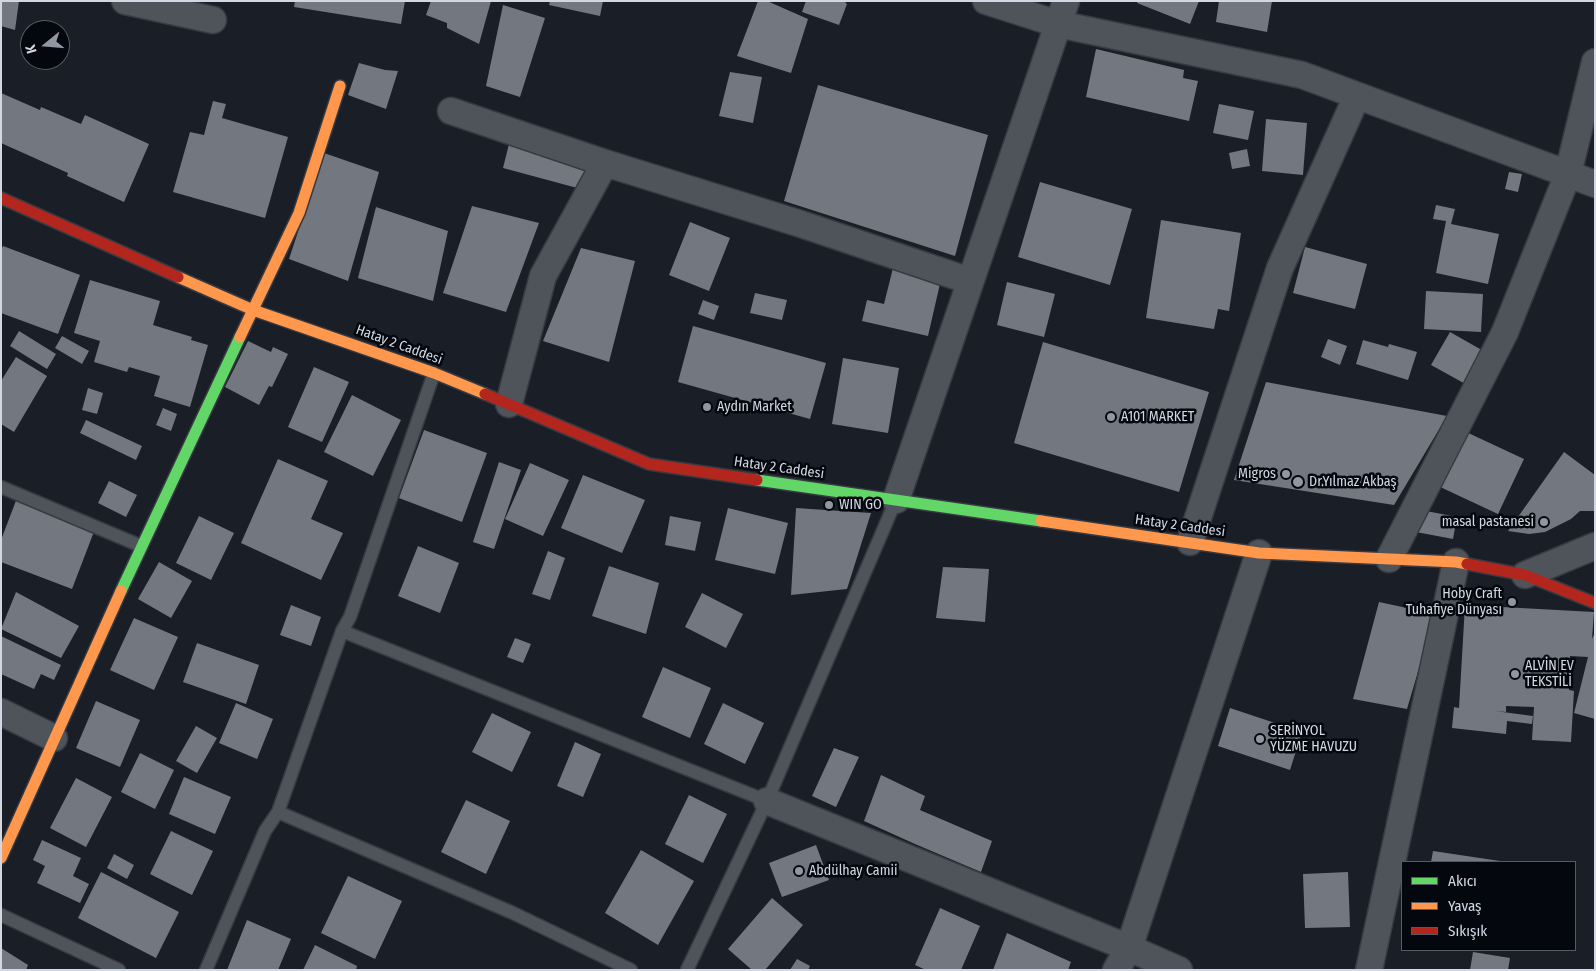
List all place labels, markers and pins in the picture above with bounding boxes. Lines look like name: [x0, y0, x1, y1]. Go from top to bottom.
place label: Aydın Market: [717, 399, 792, 415]
marker: Aydın Market: [701, 401, 713, 413]
place label: A101 MARKET: [1121, 409, 1194, 425]
marker: A101 MARKET: [1105, 411, 1117, 423]
place label: Migros: [1238, 466, 1276, 482]
marker: Migros: [1280, 468, 1292, 480]
place label: Dr.Yılmaz Akbaş: [1309, 474, 1397, 490]
marker: Dr.Yılmaz Akbaş: [1291, 475, 1305, 489]
place label: WIN GO: [839, 497, 882, 513]
marker: WIN GO: [823, 499, 835, 511]
place label: masal pastanesi: [1442, 514, 1534, 530]
marker: masal pastanesi: [1538, 516, 1550, 528]
place label: Hoby Craft Tuhafiye Dünyası: [1406, 586, 1502, 618]
marker: Hoby Craft Tuhafiye Dünyası: [1506, 596, 1518, 608]
place label: ALVİN EV TEKSTİLİ: [1525, 658, 1574, 690]
marker: ALVİN EV TEKSTİLİ: [1509, 668, 1521, 680]
place label: SERİNYOL YÜZME HAVUZU: [1270, 723, 1357, 756]
marker: SERİNYOL YÜZME HAVUZU: [1254, 733, 1266, 745]
place label: Abdülhay Camii: [809, 863, 898, 879]
marker: Abdülhay Camii: [793, 865, 805, 877]

